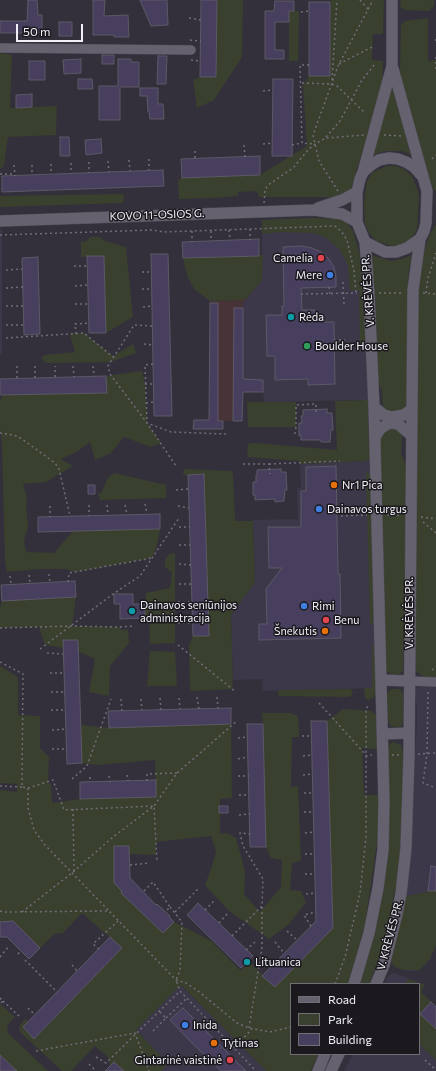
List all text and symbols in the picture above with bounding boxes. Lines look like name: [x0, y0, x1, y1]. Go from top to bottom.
scale bar: [18, 16, 85, 42]
text: 50 m: [23, 24, 51, 38]
street label: KOVO 11-OSIOS G.: [109, 207, 205, 223]
place label: Camelia: [273, 251, 313, 265]
marker: Camelia: [316, 253, 326, 263]
street label: V. KRĖVĖS PR.: [359, 254, 377, 328]
place label: Mere: [296, 268, 322, 282]
marker: Mere: [325, 270, 335, 280]
place label: Rėda: [299, 310, 324, 324]
marker: Rėda: [286, 312, 296, 322]
place label: Boulder House: [315, 339, 388, 353]
marker: Boulder House: [302, 341, 312, 351]
place label: Nr1 Pica: [342, 478, 382, 492]
marker: Nr1 Pica: [329, 480, 339, 490]
place label: Dainavos turgus: [327, 502, 407, 516]
marker: Dainavos turgus: [314, 504, 324, 514]
street label: V. KRĖVĖS PR.: [402, 577, 416, 649]
place label: Dainavos seniūnijos administracija: [140, 598, 237, 624]
place label: Rimi: [312, 599, 335, 613]
marker: Rimi: [299, 601, 309, 611]
marker: Dainavos seniūnijos administracija: [127, 606, 137, 616]
place label: Benu: [334, 613, 359, 627]
marker: Benu: [321, 615, 331, 625]
place label: Šnekutis: [274, 624, 317, 638]
marker: Šnekutis: [320, 626, 330, 636]
street label: V. KRĖVĖS PR.: [374, 898, 406, 972]
place label: Lituanica: [255, 955, 301, 969]
marker: Lituanica: [242, 957, 252, 967]
legend: [290, 983, 420, 1055]
text: Road: [328, 992, 356, 1006]
text: Park: [328, 1012, 353, 1026]
place label: Inida: [193, 1018, 217, 1032]
marker: Inida: [180, 1020, 190, 1030]
text: Building: [328, 1032, 372, 1046]
place label: Tytinas: [222, 1036, 258, 1050]
marker: Tytinas: [209, 1038, 219, 1048]
place label: Gintarinė vaistinė: [135, 1053, 222, 1067]
marker: Gintarinė vaistinė: [225, 1055, 235, 1065]

